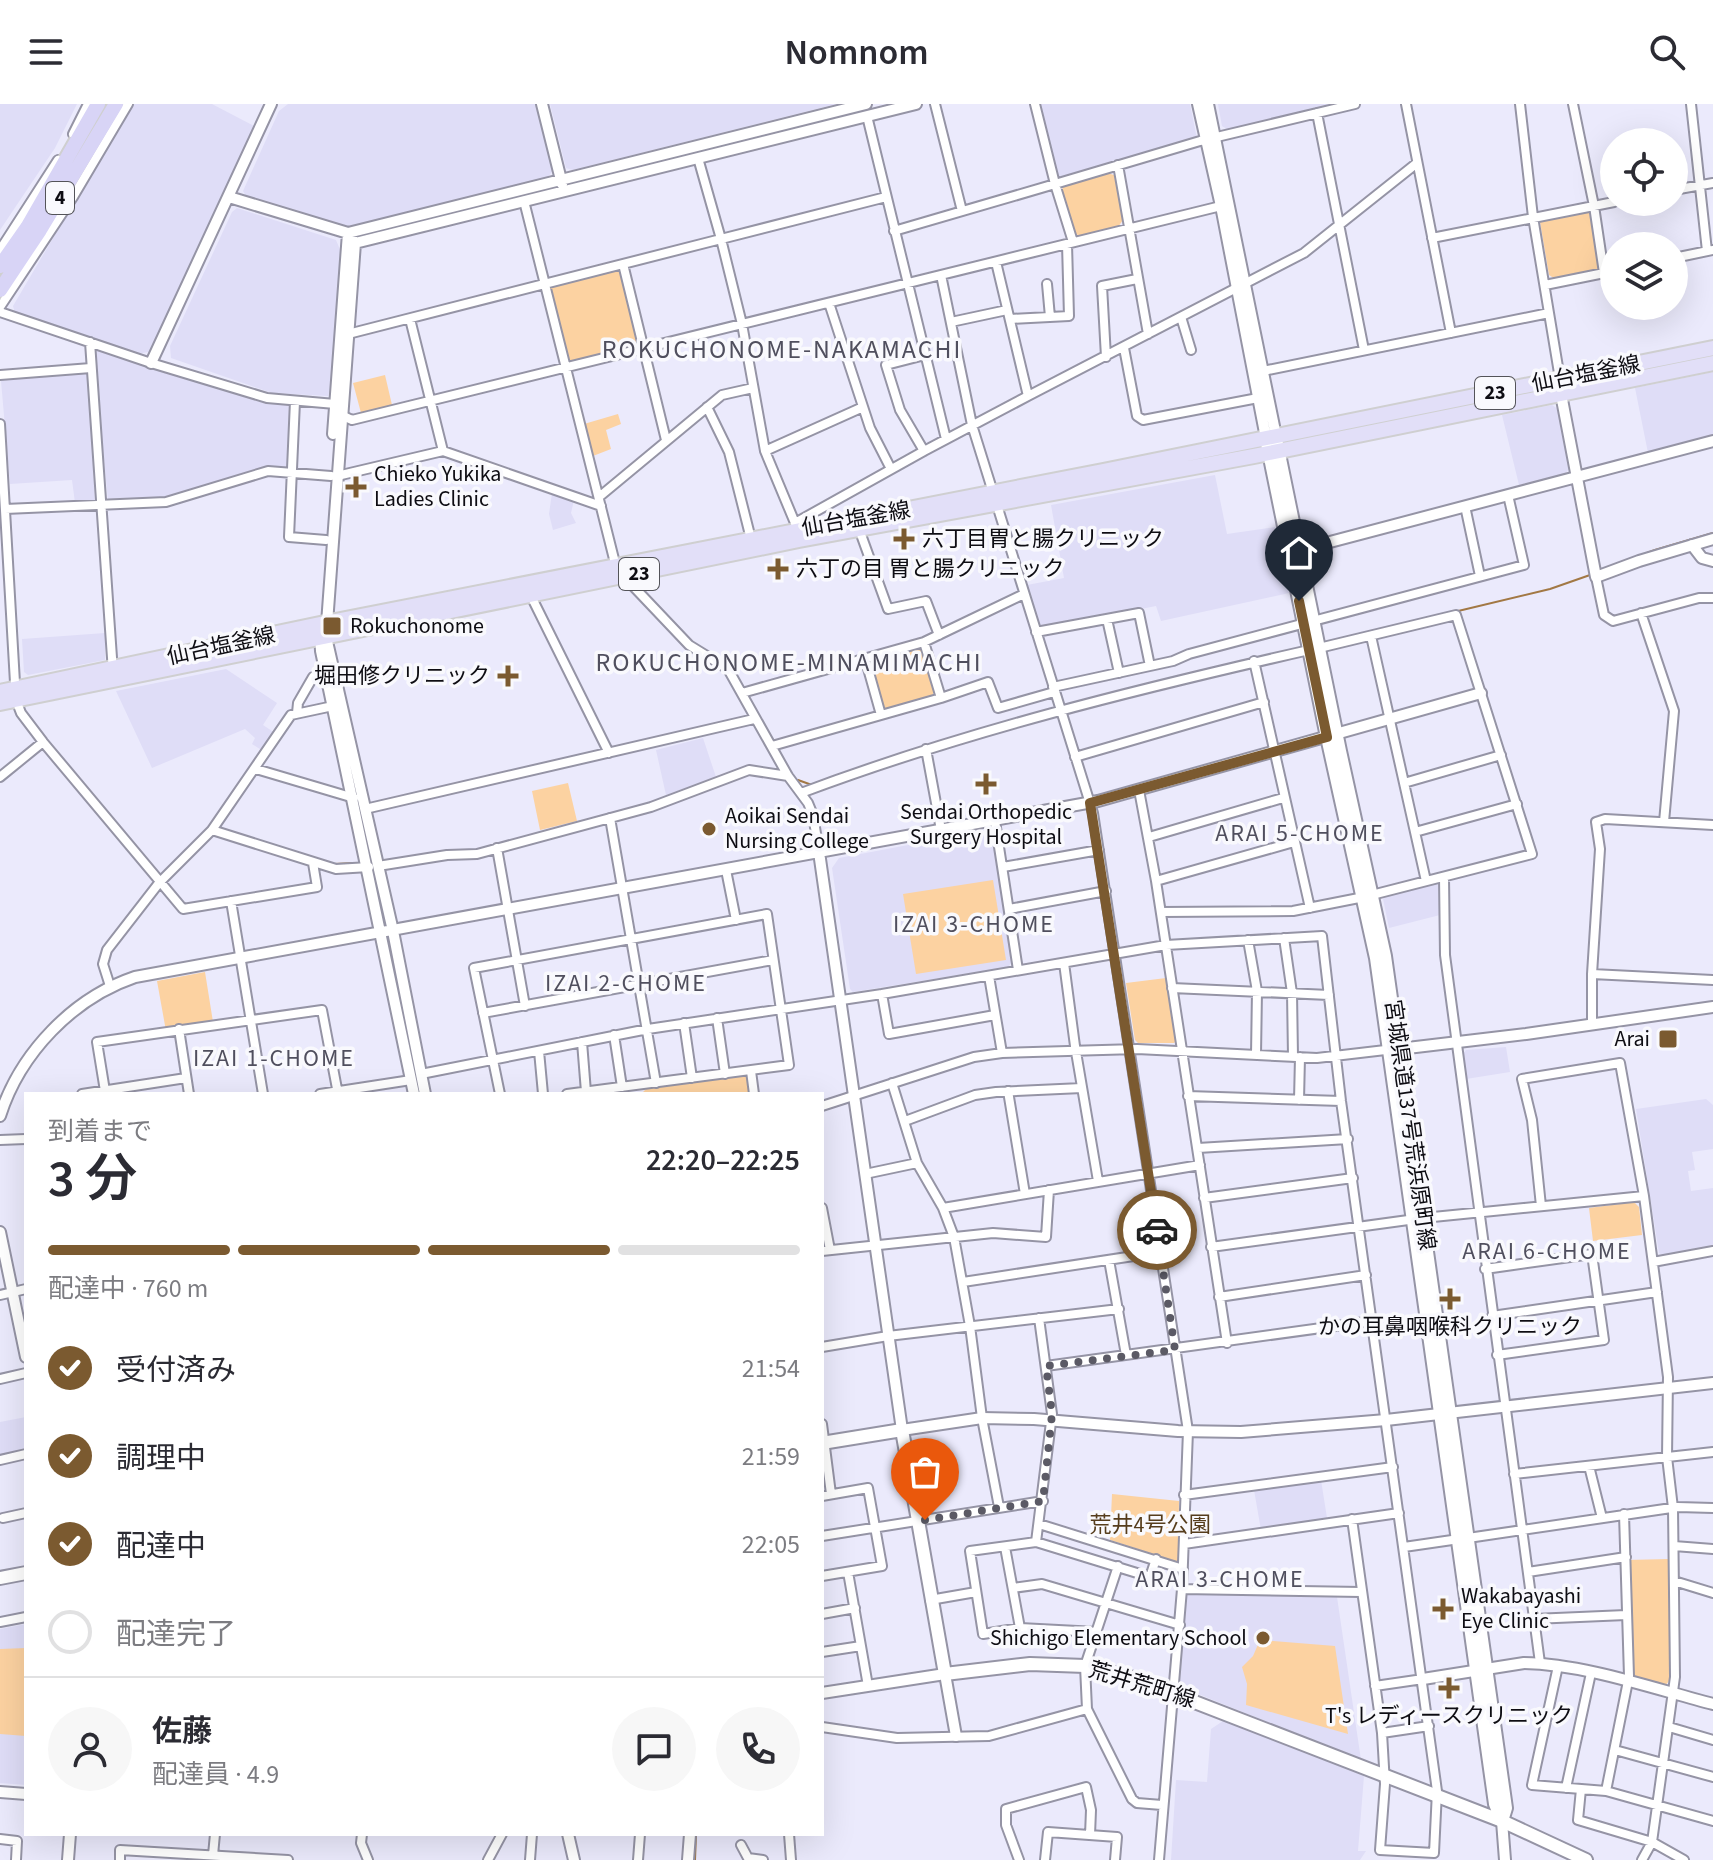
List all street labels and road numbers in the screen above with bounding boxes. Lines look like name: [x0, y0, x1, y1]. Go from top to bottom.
road number: 4: [46, 182, 74, 214]
street label: 仙台塩釜線: [1529, 348, 1643, 400]
road number: 23: [1475, 377, 1515, 409]
street label: 仙台塩釜線: [799, 494, 913, 544]
road number: 23: [619, 558, 659, 590]
street label: 仙台塩釜線: [164, 619, 278, 673]
street label: 宮城県道137号荒浜原町線: [1377, 998, 1443, 1252]
street label: 荒井荒町線: [1085, 1654, 1199, 1716]

